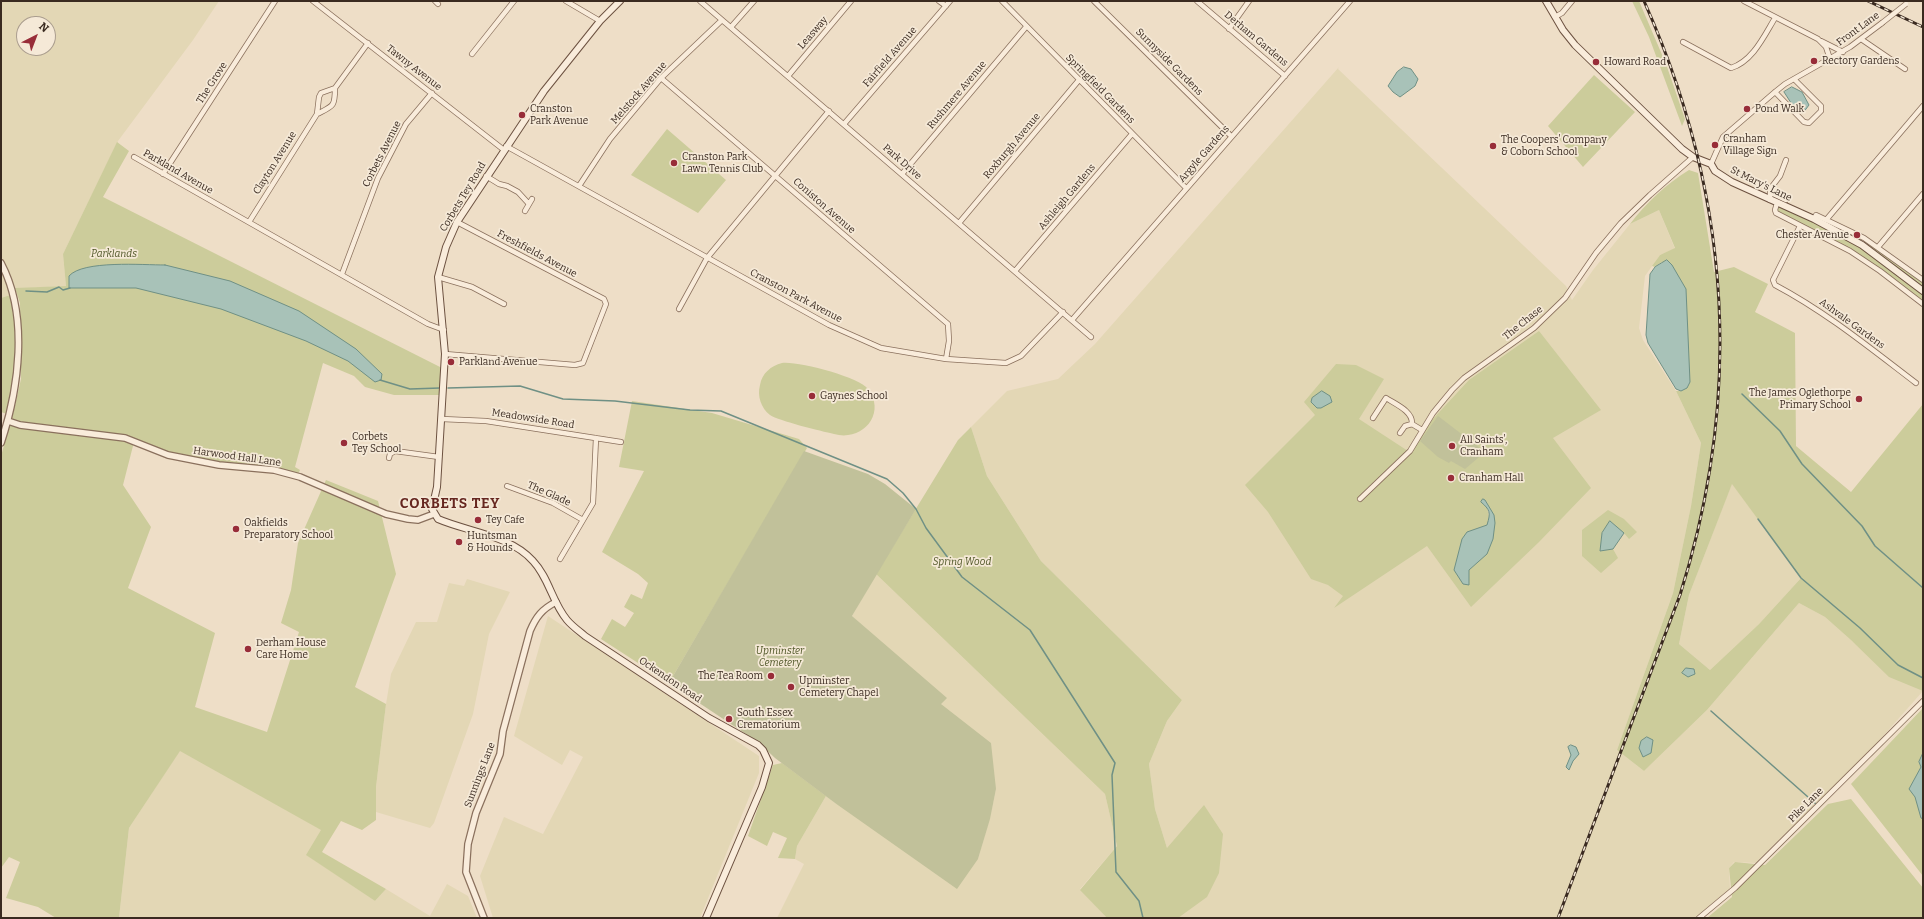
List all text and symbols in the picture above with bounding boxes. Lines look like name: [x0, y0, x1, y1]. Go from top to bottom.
street label: Derham Gardens: [1222, 9, 1290, 69]
street label: Front Lane: [1834, 9, 1882, 49]
street label: Leasway: [796, 14, 830, 52]
north arrow: [16, 16, 56, 56]
text: N: [36, 20, 51, 35]
street label: Fairfield Avenue: [861, 24, 919, 90]
street label: Sunnyside Gardens: [1133, 26, 1205, 98]
street label: Tawny Avenue: [384, 43, 444, 93]
street label: Springfield Gardens: [1063, 52, 1137, 126]
place label: Rectory Gardens: [1822, 55, 1899, 67]
place label: Howard Road: [1604, 56, 1666, 68]
marker: Rectory Gardens: [1809, 56, 1819, 66]
marker: Howard Road: [1591, 57, 1601, 67]
street label: Rushmere Avenue: [925, 58, 989, 132]
street label: Melstock Avenue: [609, 59, 669, 127]
street label: The Grove: [194, 60, 230, 106]
place label: Cranston Park Avenue: [530, 103, 588, 126]
place label: Pond Walk: [1755, 103, 1804, 115]
marker: Pond Walk: [1742, 104, 1752, 114]
marker: Cranston Park Avenue: [517, 110, 527, 120]
street label: Roxburgh Avenue: [981, 111, 1043, 181]
street label: Corbets Avenue: [360, 119, 404, 189]
street label: Argyle Gardens: [1176, 123, 1232, 185]
street label: Clayton Avenue: [251, 129, 299, 197]
place label: Cranham Village Sign: [1723, 133, 1777, 156]
place label: The Coopers' Company & Coborn School: [1501, 134, 1607, 158]
marker: Cranham Village Sign: [1710, 140, 1720, 150]
marker: The Coopers' Company & Coborn School: [1488, 141, 1498, 151]
street label: Park Drive: [880, 142, 924, 182]
street label: Parkland Avenue: [141, 147, 215, 197]
place label: Cranston Park Lawn Tennis Club: [682, 151, 763, 174]
marker: Cranston Park Lawn Tennis Club: [669, 158, 679, 168]
street label: Corbets Tey Road: [437, 160, 489, 234]
street label: Ashleigh Gardens: [1036, 162, 1098, 232]
street label: St Mary's Lane: [1728, 164, 1794, 204]
street label: Coniston Avenue: [790, 176, 858, 236]
street label: Freshfields Avenue: [495, 228, 579, 280]
place label: Chester Avenue: [1776, 229, 1849, 241]
marker: Chester Avenue: [1852, 230, 1862, 240]
park label: Parklands: [91, 248, 137, 260]
street label: Cranston Park Avenue: [748, 267, 844, 325]
street label: Ashvale Gardens: [1817, 296, 1887, 352]
street label: The Chase: [1501, 303, 1545, 343]
place label: Parkland Avenue: [459, 356, 538, 368]
marker: Parkland Avenue: [446, 357, 456, 367]
place label: The James Oglethorpe Primary School: [1749, 387, 1851, 410]
place label: Gaynes School: [820, 390, 888, 402]
marker: Gaynes School: [807, 391, 817, 401]
marker: The James Oglethorpe Primary School: [1854, 394, 1864, 404]
street label: Meadowside Road: [491, 407, 575, 431]
place label: Corbets Tey School: [352, 431, 401, 454]
place label: All Saints', Cranham: [1460, 434, 1507, 458]
marker: Corbets Tey School: [339, 438, 349, 448]
marker: All Saints', Cranham: [1447, 441, 1457, 451]
street label: Harwood Hall Lane: [192, 445, 282, 469]
place label: Cranham Hall: [1459, 472, 1523, 484]
marker: Cranham Hall: [1446, 473, 1456, 483]
street label: The Glade: [525, 479, 573, 509]
district label: CORBETS TEY: [400, 496, 500, 512]
place label: Tey Cafe: [486, 514, 524, 526]
marker: Tey Cafe: [473, 515, 483, 525]
place label: Oakfields Preparatory School: [244, 517, 333, 540]
marker: Oakfields Preparatory School: [231, 524, 241, 534]
place label: Huntsman & Hounds: [467, 530, 517, 554]
marker: Huntsman & Hounds: [454, 537, 464, 547]
park label: Spring Wood: [933, 556, 991, 568]
place label: Derham House Care Home: [256, 637, 326, 660]
marker: Derham House Care Home: [243, 644, 253, 654]
park label: Upminster Cemetery: [756, 645, 804, 668]
street label: Ockendon Road: [636, 655, 704, 705]
place label: The Tea Room: [698, 670, 763, 682]
marker: The Tea Room: [766, 671, 776, 681]
place label: Upminster Cemetery Chapel: [799, 675, 879, 698]
marker: Upminster Cemetery Chapel: [786, 682, 796, 692]
place label: South Essex Crematorium: [737, 707, 800, 730]
marker: South Essex Crematorium: [724, 714, 734, 724]
street label: Sunnings Lane: [462, 741, 498, 809]
street label: Pike Lane: [1786, 785, 1826, 825]

